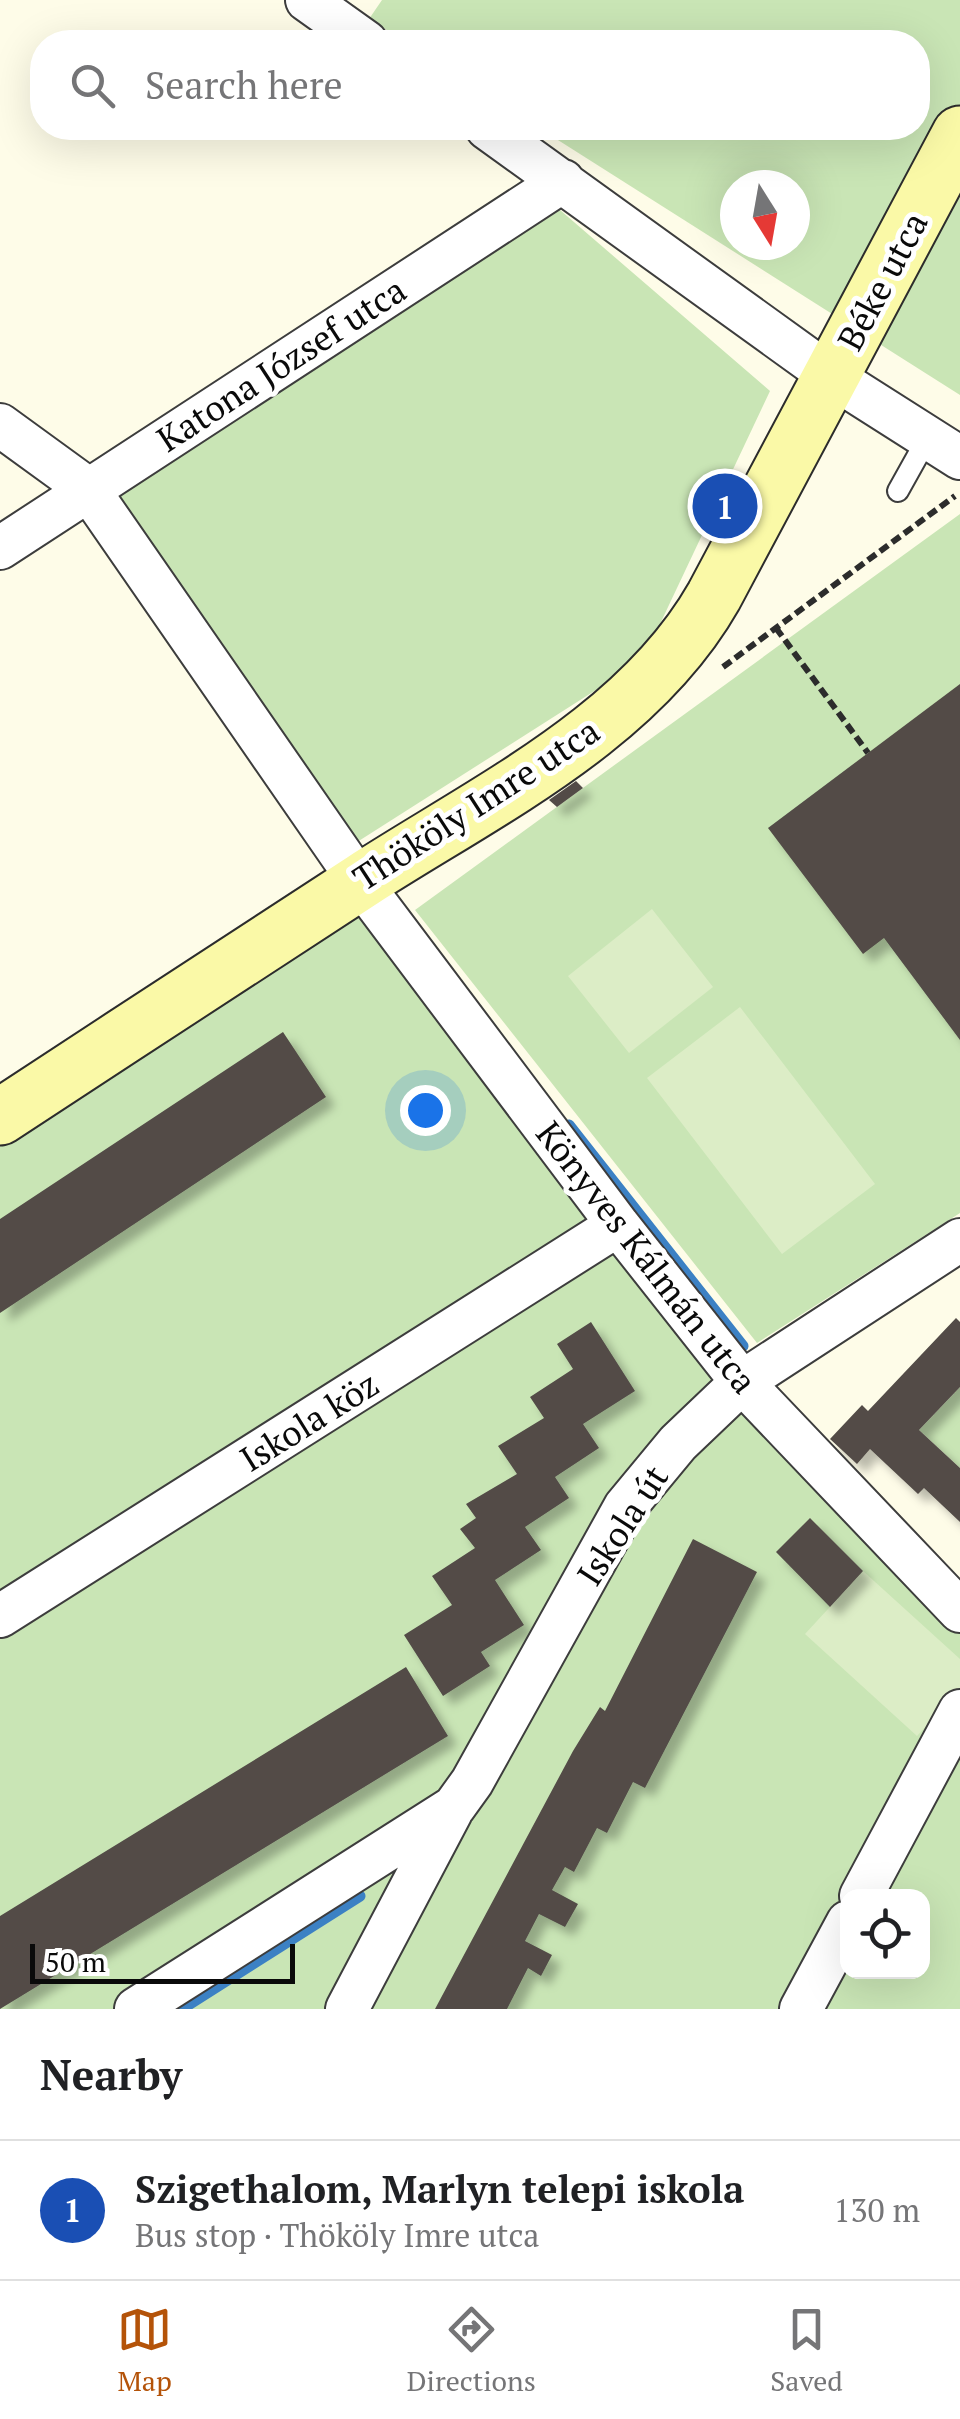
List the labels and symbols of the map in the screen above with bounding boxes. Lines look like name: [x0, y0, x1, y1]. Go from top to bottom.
north arrow: [720, 170, 810, 260]
street label: Béke utca: [826, 204, 938, 358]
street label: Katona József utca: [148, 266, 414, 462]
pin: 1: [692, 468, 758, 544]
street label: Thököly Imre utca: [344, 707, 608, 901]
your location: [400, 1085, 451, 1136]
street label: Könyves Kálmán utca: [526, 1112, 768, 1402]
street label: Iskola köz: [231, 1360, 387, 1482]
street label: Iskola út: [566, 1456, 678, 1594]
scale bar: [30, 1939, 295, 1984]

